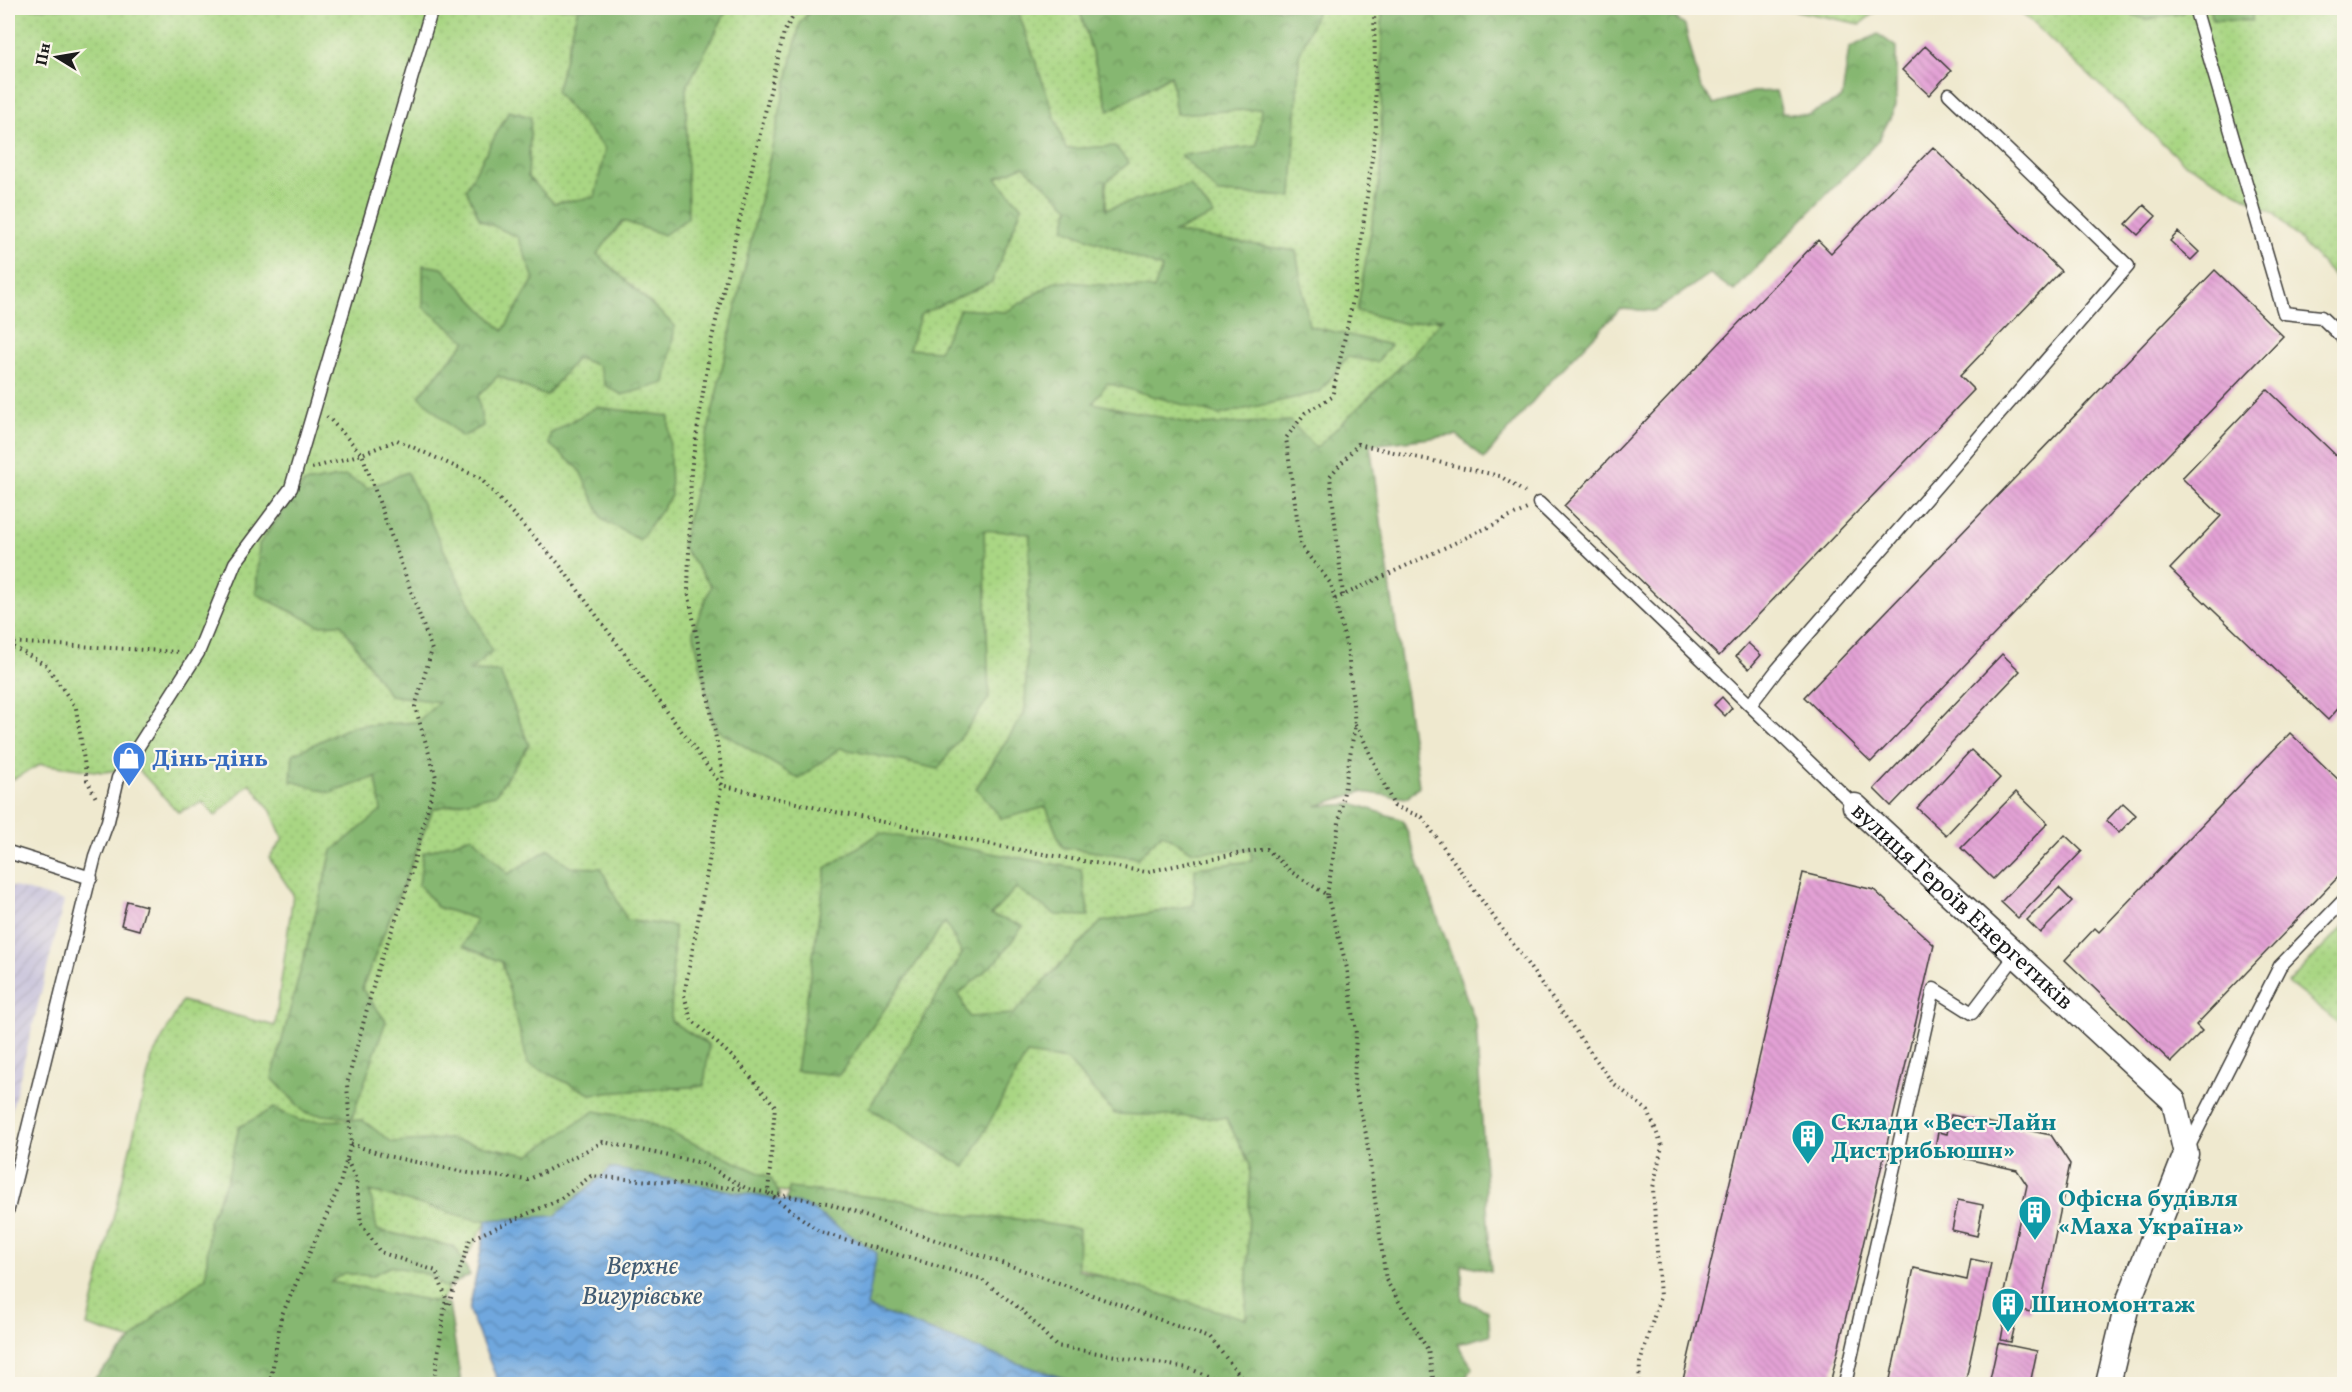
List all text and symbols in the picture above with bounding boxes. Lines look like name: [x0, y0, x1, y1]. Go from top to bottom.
north arrow: [27, 27, 87, 87]
text: Пн: [31, 41, 57, 68]
shop icon: Дінь-дінь: [111, 740, 147, 787]
place label: Дінь-дінь: [152, 743, 268, 777]
street label: вулиця Героїв Енергетиків: [1843, 796, 2080, 1019]
place label: Склади «Вест-Лайн Дистрибьюшн»: [1831, 1107, 2056, 1169]
building icon: Склади «Вест-Лайн Дистрибьюшн»: [1790, 1118, 1826, 1165]
place label: Офісна будівля «Маха Україна»: [2058, 1183, 2244, 1245]
building icon: Офісна будівля «Маха Україна»: [2017, 1194, 2053, 1241]
water label: Верхнє Вигурівське: [582, 1249, 703, 1315]
building icon: Шиномонтаж: [1990, 1286, 2026, 1333]
place label: Шиномонтаж: [2031, 1289, 2195, 1323]

